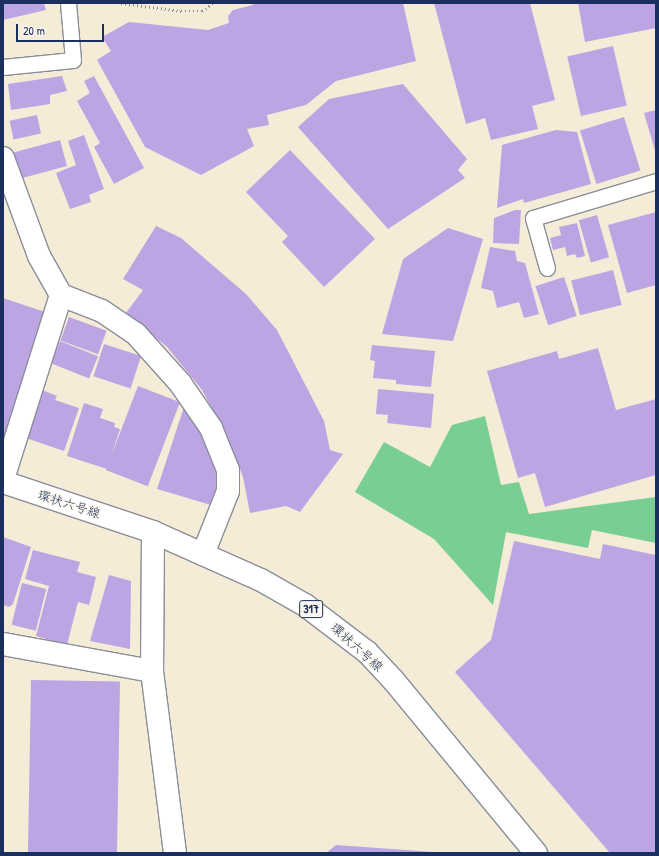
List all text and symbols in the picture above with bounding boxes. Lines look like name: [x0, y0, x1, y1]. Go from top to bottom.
scale bar: [18, 16, 106, 42]
text: 20 m: [23, 22, 45, 39]
street label: 環状六号線: [36, 487, 102, 521]
road number: 317: [299, 599, 323, 619]
street label: 環状六号線: [328, 619, 386, 675]

